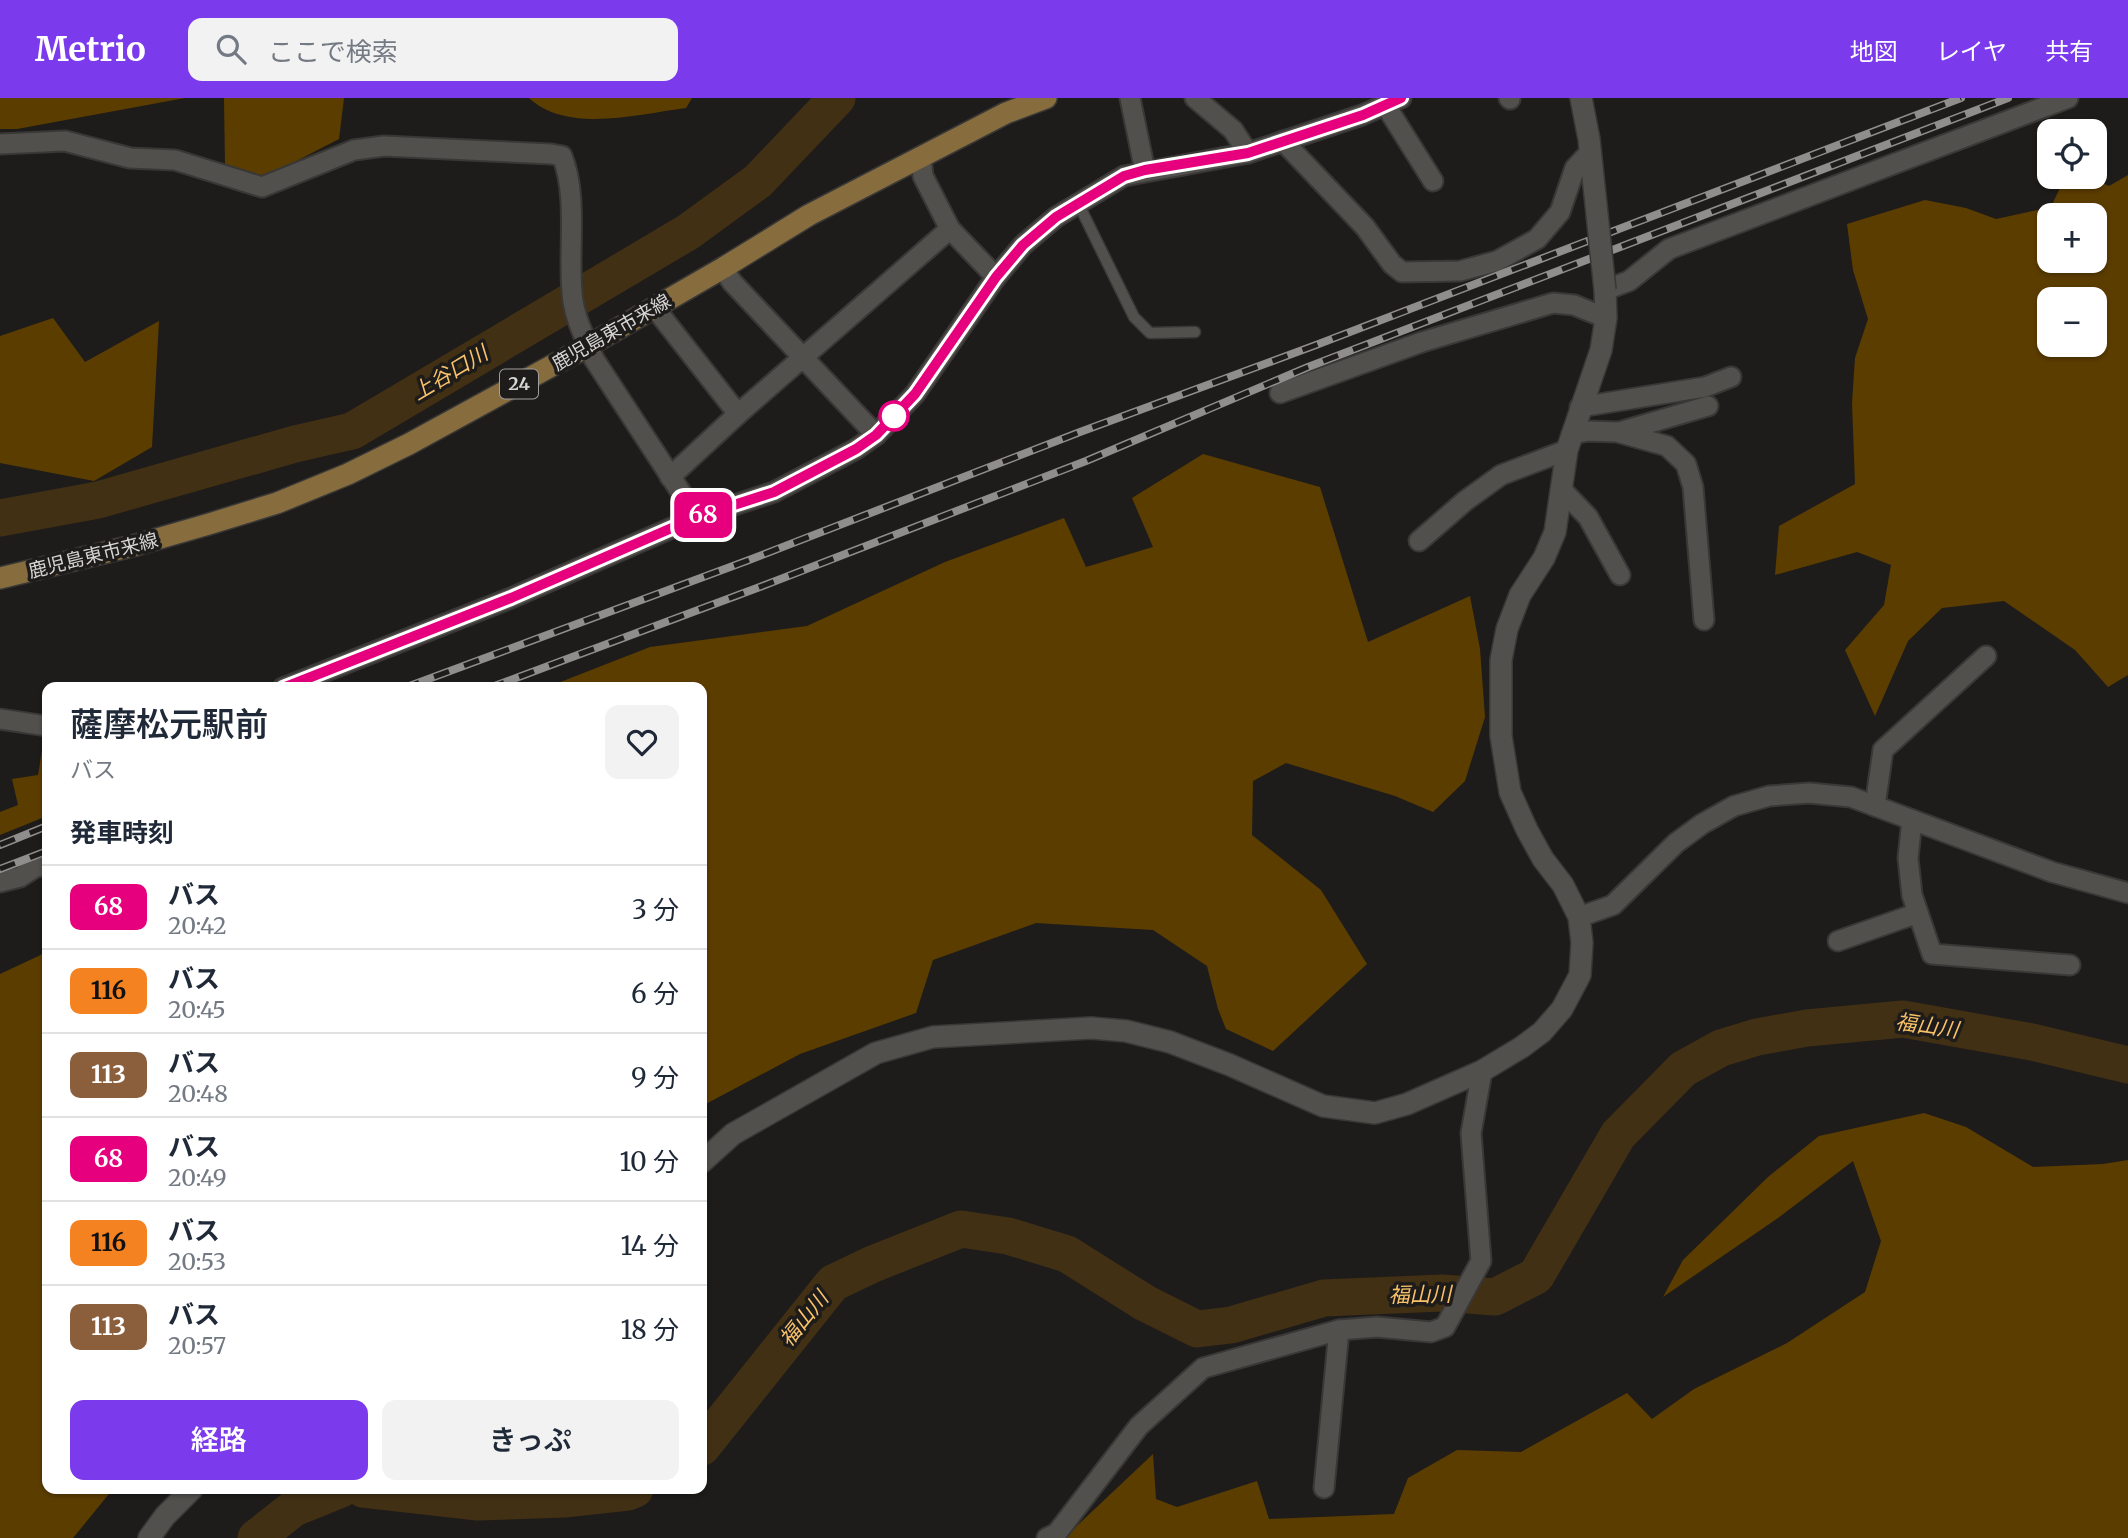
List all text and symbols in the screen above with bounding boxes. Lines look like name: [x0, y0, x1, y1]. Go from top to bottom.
search box: [188, 18, 678, 81]
text: Metrio: [35, 29, 146, 70]
icon: search: [212, 30, 250, 68]
text: ここで検索: [268, 35, 398, 68]
text: 地図: [1850, 36, 1898, 67]
text: レイヤ: [1936, 36, 2007, 67]
text: 共有: [2045, 36, 2093, 67]
map controls: [2037, 119, 2107, 357]
button: locate: [2037, 119, 2107, 189]
button: +: [2037, 203, 2107, 273]
button: −: [2037, 287, 2107, 357]
street label: 鹿児島東市来線: [547, 288, 675, 376]
water label: 上谷口川: [407, 338, 494, 406]
road number: 24: [500, 370, 538, 398]
unlabelled marker: [879, 401, 909, 431]
line badge: 68: [672, 492, 734, 538]
text: 68: [688, 499, 718, 530]
street label: 鹿児島東市来線: [26, 527, 160, 583]
text: 薩摩松元駅前: [70, 704, 268, 745]
button: heart: [605, 705, 679, 779]
text: バス: [70, 755, 116, 784]
text: 発車時刻: [70, 816, 174, 849]
text: バス: [168, 878, 220, 911]
text: 68: [94, 891, 123, 922]
text: 3 分: [632, 893, 679, 926]
text: 20:42: [168, 911, 227, 940]
text: バス: [168, 962, 220, 995]
text: 116: [91, 975, 126, 1006]
text: 6 分: [631, 977, 679, 1010]
text: 20:45: [168, 995, 226, 1024]
water label: 福山川: [1894, 1008, 1962, 1044]
text: バス: [168, 1046, 220, 1079]
text: 113: [91, 1059, 126, 1090]
text: 9 分: [631, 1061, 679, 1094]
text: 20:48: [168, 1079, 228, 1108]
text: バス: [168, 1130, 220, 1163]
text: 68: [94, 1143, 123, 1174]
text: 10 分: [619, 1145, 679, 1178]
text: 20:49: [168, 1163, 227, 1192]
text: バス: [168, 1214, 220, 1247]
text: 116: [91, 1227, 126, 1258]
text: 14 分: [621, 1229, 679, 1262]
text: 20:53: [168, 1247, 226, 1276]
water label: 福山川: [1388, 1280, 1454, 1309]
water label: 福山川: [773, 1284, 835, 1352]
text: バス: [168, 1298, 220, 1331]
text: 113: [91, 1311, 126, 1342]
text: 18 分: [620, 1313, 679, 1346]
text: 20:57: [168, 1331, 226, 1360]
button: 経路: [70, 1400, 368, 1480]
button: きっぷ: [382, 1400, 679, 1480]

